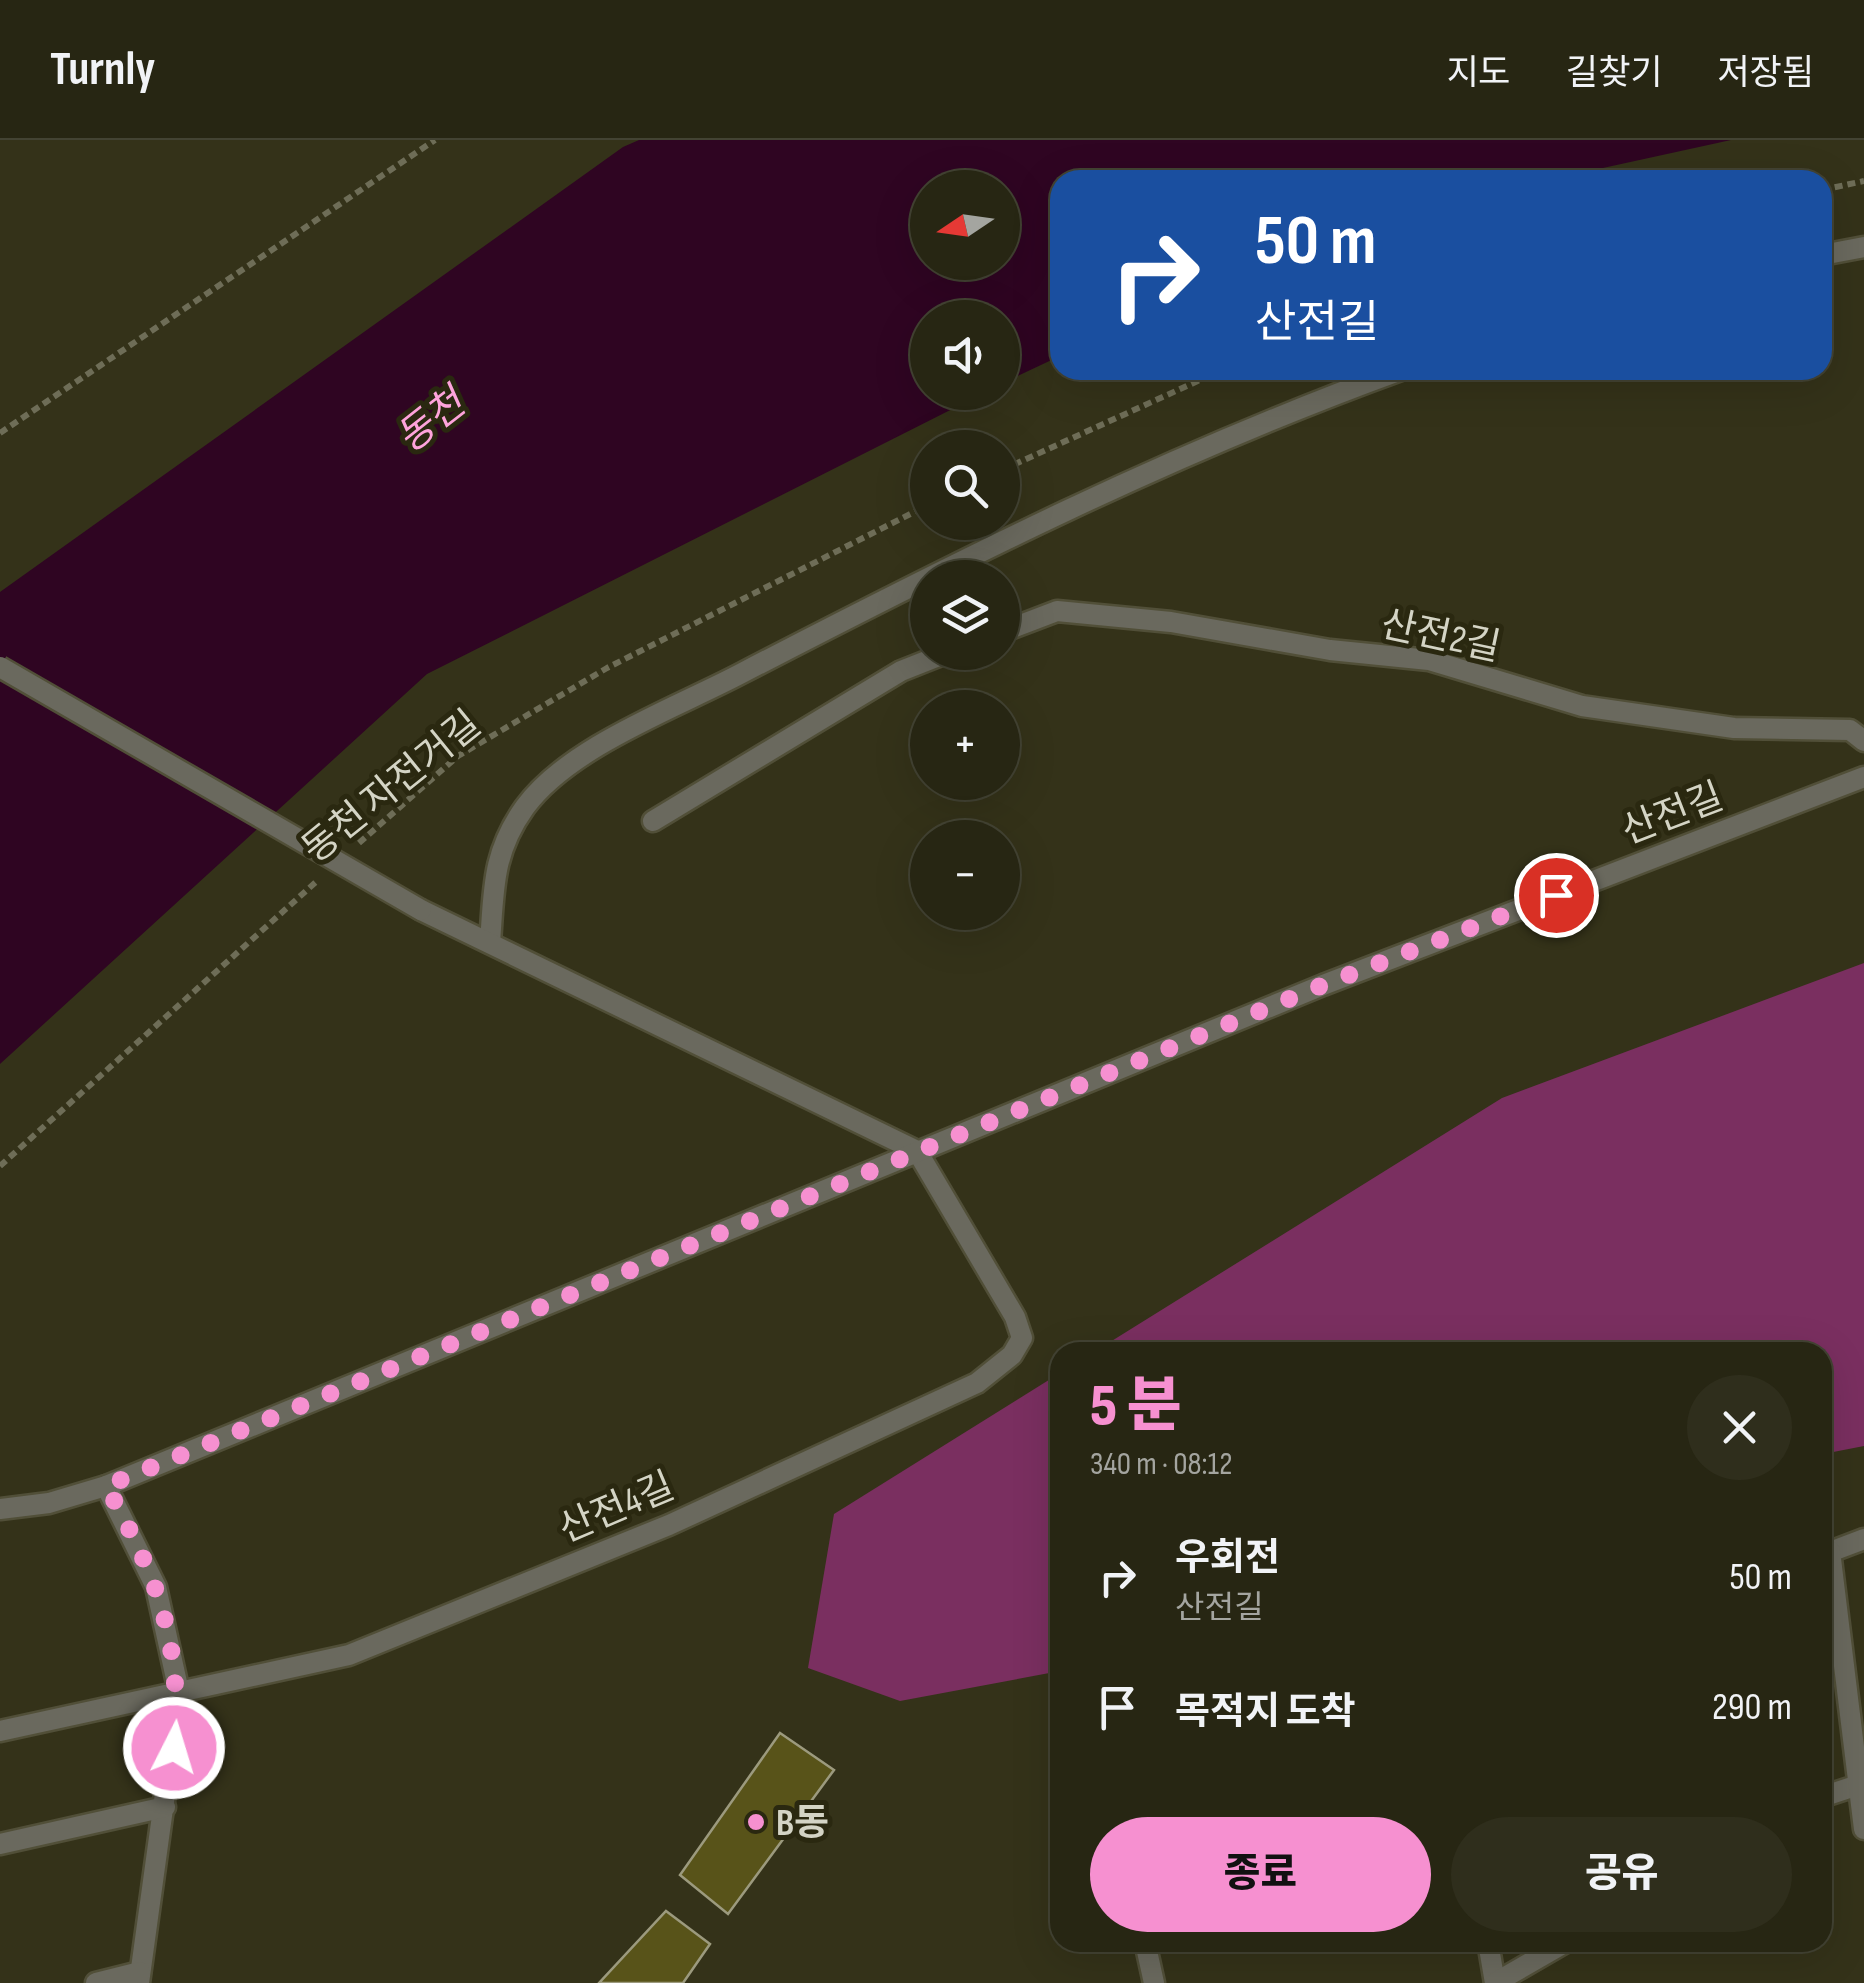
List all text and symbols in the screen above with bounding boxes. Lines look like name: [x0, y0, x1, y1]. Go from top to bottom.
text: Turnly: [50, 41, 155, 98]
text: 지도: [1446, 52, 1511, 95]
text: 길찾기: [1566, 52, 1662, 95]
text: 저장됨: [1717, 52, 1814, 95]
north arrow: [910, 170, 1020, 280]
map controls: [910, 170, 1020, 930]
text: 50 m: [1255, 200, 1376, 284]
icon: right: [1090, 210, 1220, 340]
text: 산전길: [1255, 296, 1379, 351]
button: sound: [910, 300, 1020, 410]
water label: 동천: [387, 377, 478, 463]
button: search: [910, 430, 1020, 540]
button: layers: [910, 560, 1020, 670]
street label: 산전2길: [1377, 602, 1504, 671]
button: +: [910, 690, 1020, 800]
street label: 동천 자전거길: [294, 702, 490, 873]
street label: 산전길: [1616, 775, 1730, 854]
button: −: [910, 820, 1020, 930]
pin: [1514, 853, 1599, 938]
icon: arrive: [1529, 868, 1584, 923]
text: 5 분: [1090, 1371, 1182, 1443]
button: close: [1687, 1375, 1792, 1480]
text: 340 m · 08:12: [1090, 1445, 1232, 1484]
street label: 산전4길: [552, 1464, 681, 1553]
text: 우회전: [1175, 1536, 1280, 1581]
icon: right: [1090, 1550, 1145, 1605]
text: 50 m: [1729, 1555, 1792, 1600]
text: 산전길: [1175, 1589, 1263, 1628]
icon: arrive: [1090, 1680, 1145, 1735]
text: 290 m: [1712, 1685, 1792, 1730]
text: 목적지 도착: [1175, 1690, 1356, 1735]
position arrow: [122, 1696, 226, 1800]
place label: B동: [776, 1801, 829, 1846]
marker: B동: [745, 1811, 767, 1833]
button: 종료: [1090, 1817, 1431, 1932]
button: 공유: [1451, 1817, 1792, 1932]

